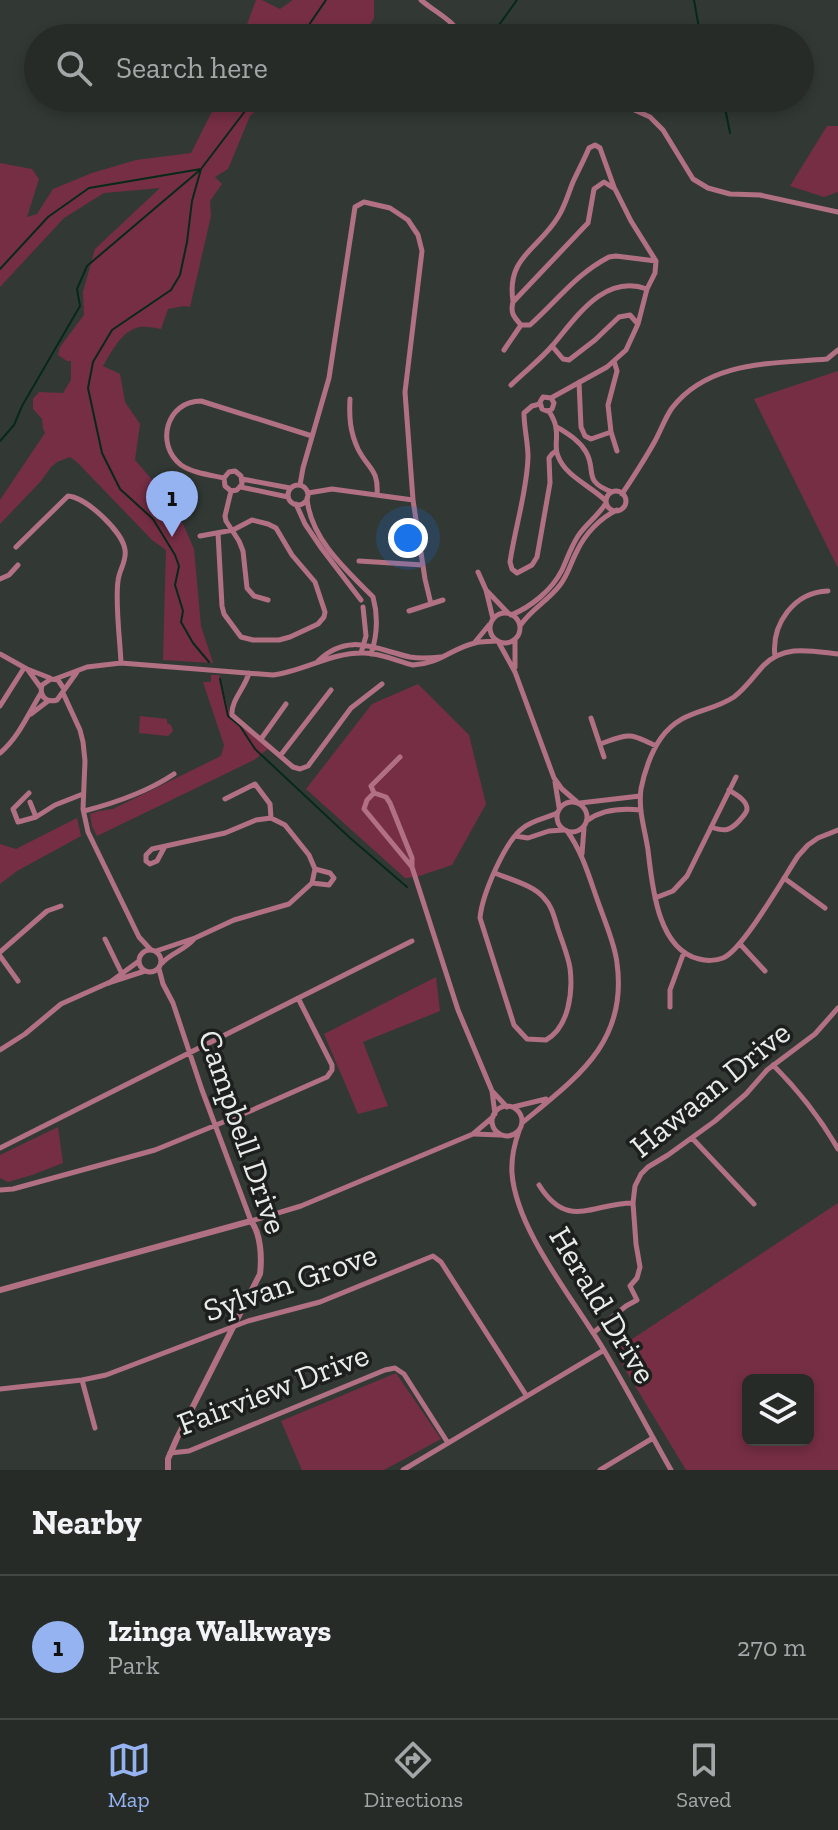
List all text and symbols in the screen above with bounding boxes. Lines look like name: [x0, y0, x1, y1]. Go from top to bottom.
search box: [24, 24, 814, 112]
icon: search: [52, 46, 96, 90]
text: Search here: [116, 50, 268, 86]
pin: 1: [146, 471, 198, 537]
your location: [388, 518, 428, 558]
street label: Hawaan Drive: [622, 1013, 798, 1165]
street label: Campbell Drive: [190, 1025, 296, 1239]
street label: Herald Drive: [541, 1220, 665, 1390]
street label: Sylvan Grove: [199, 1235, 381, 1329]
street label: Fairview Drive: [172, 1335, 374, 1443]
map controls: [742, 1374, 814, 1446]
button: layers: [742, 1374, 814, 1446]
text: Nearby: [32, 1502, 142, 1543]
text: Izinga Walkways: [108, 1613, 331, 1649]
text: 1: [53, 1631, 63, 1663]
text: 270 m: [737, 1631, 806, 1663]
text: Park: [108, 1649, 160, 1681]
tab: Map: [107, 1738, 151, 1813]
tab: Directions: [364, 1738, 463, 1813]
tab: Saved: [676, 1738, 731, 1813]

